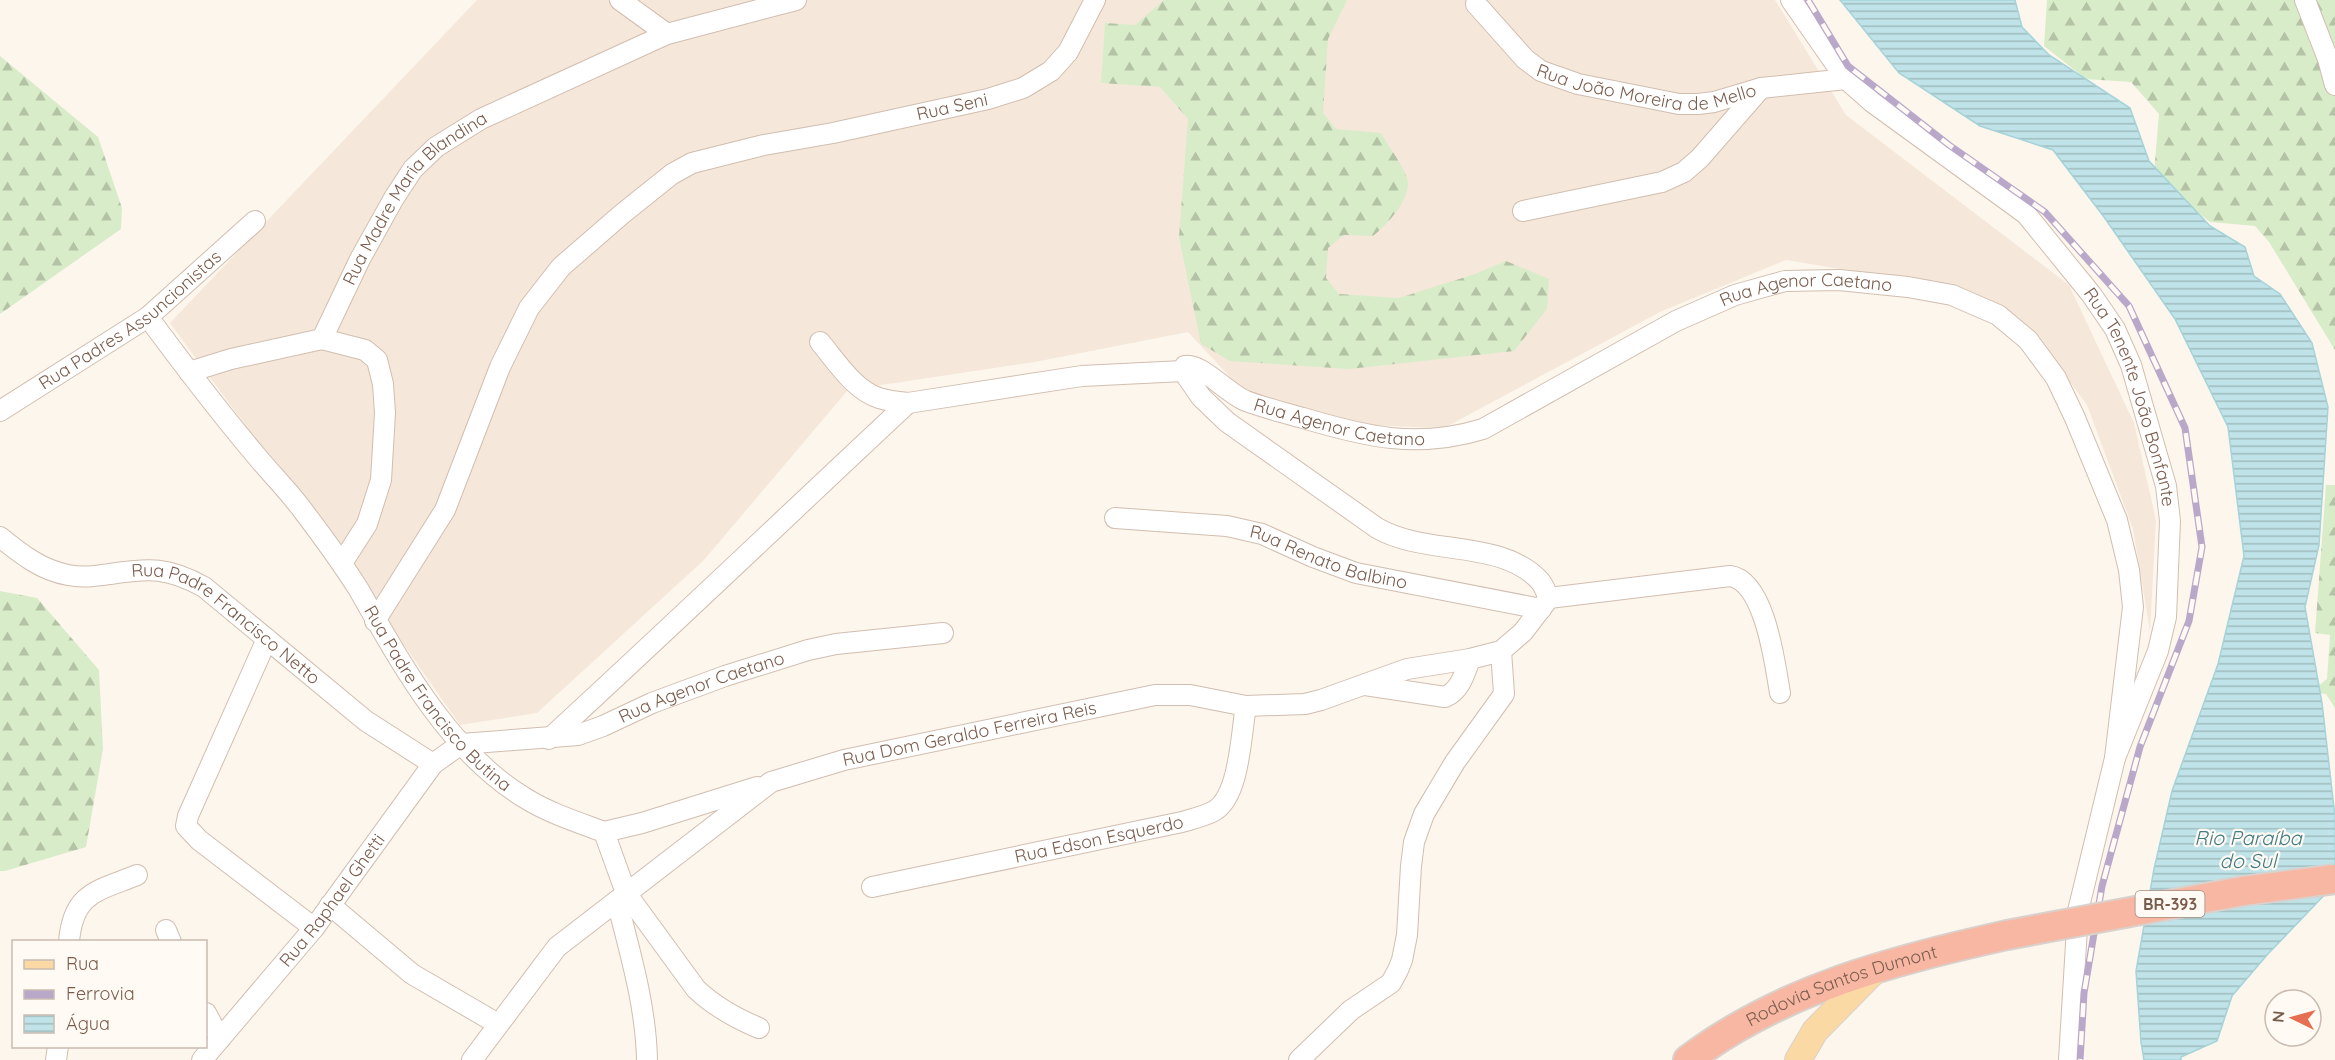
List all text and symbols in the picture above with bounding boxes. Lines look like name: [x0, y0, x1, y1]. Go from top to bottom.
street label: Rua João Moreira de Mello: [1534, 58, 1759, 115]
street label: Rua Seni: [914, 87, 990, 125]
street label: Rua Madre Maria Blandina: [337, 106, 491, 289]
street label: Rua Padres Assuncionistas: [34, 245, 226, 395]
street label: Rua Agenor Caetano: [1716, 268, 1893, 311]
street label: Rua Tenente João Bonfante: [2079, 283, 2180, 508]
street label: Rua Agenor Caetano: [1251, 393, 1425, 450]
street label: Rua Renato Balbino: [1248, 520, 1409, 594]
street label: Rua Padre Francisco Netto: [130, 558, 325, 689]
street label: Rua Padre Francisco Butina: [359, 601, 516, 796]
street label: Rua Agenor Caetano: [615, 646, 787, 728]
street label: Rua Dom Geraldo Ferreira Reis: [840, 696, 1098, 771]
street label: Rua Edson Esquerdo: [1012, 810, 1186, 868]
water label: Rio Paraíba do Sul: [2194, 825, 2304, 873]
street label: Rua Raphael Ghetti: [274, 829, 390, 972]
road number: BR-393: [2136, 891, 2204, 917]
legend: [12, 940, 207, 1048]
street label: Rodovia Santos Dumont: [1742, 940, 1939, 1031]
text: Rua: [66, 952, 99, 975]
text: Ferrovia: [66, 982, 135, 1005]
north arrow: [2263, 988, 2323, 1048]
text: N: [2268, 1010, 2289, 1023]
text: Água: [66, 1012, 110, 1035]

